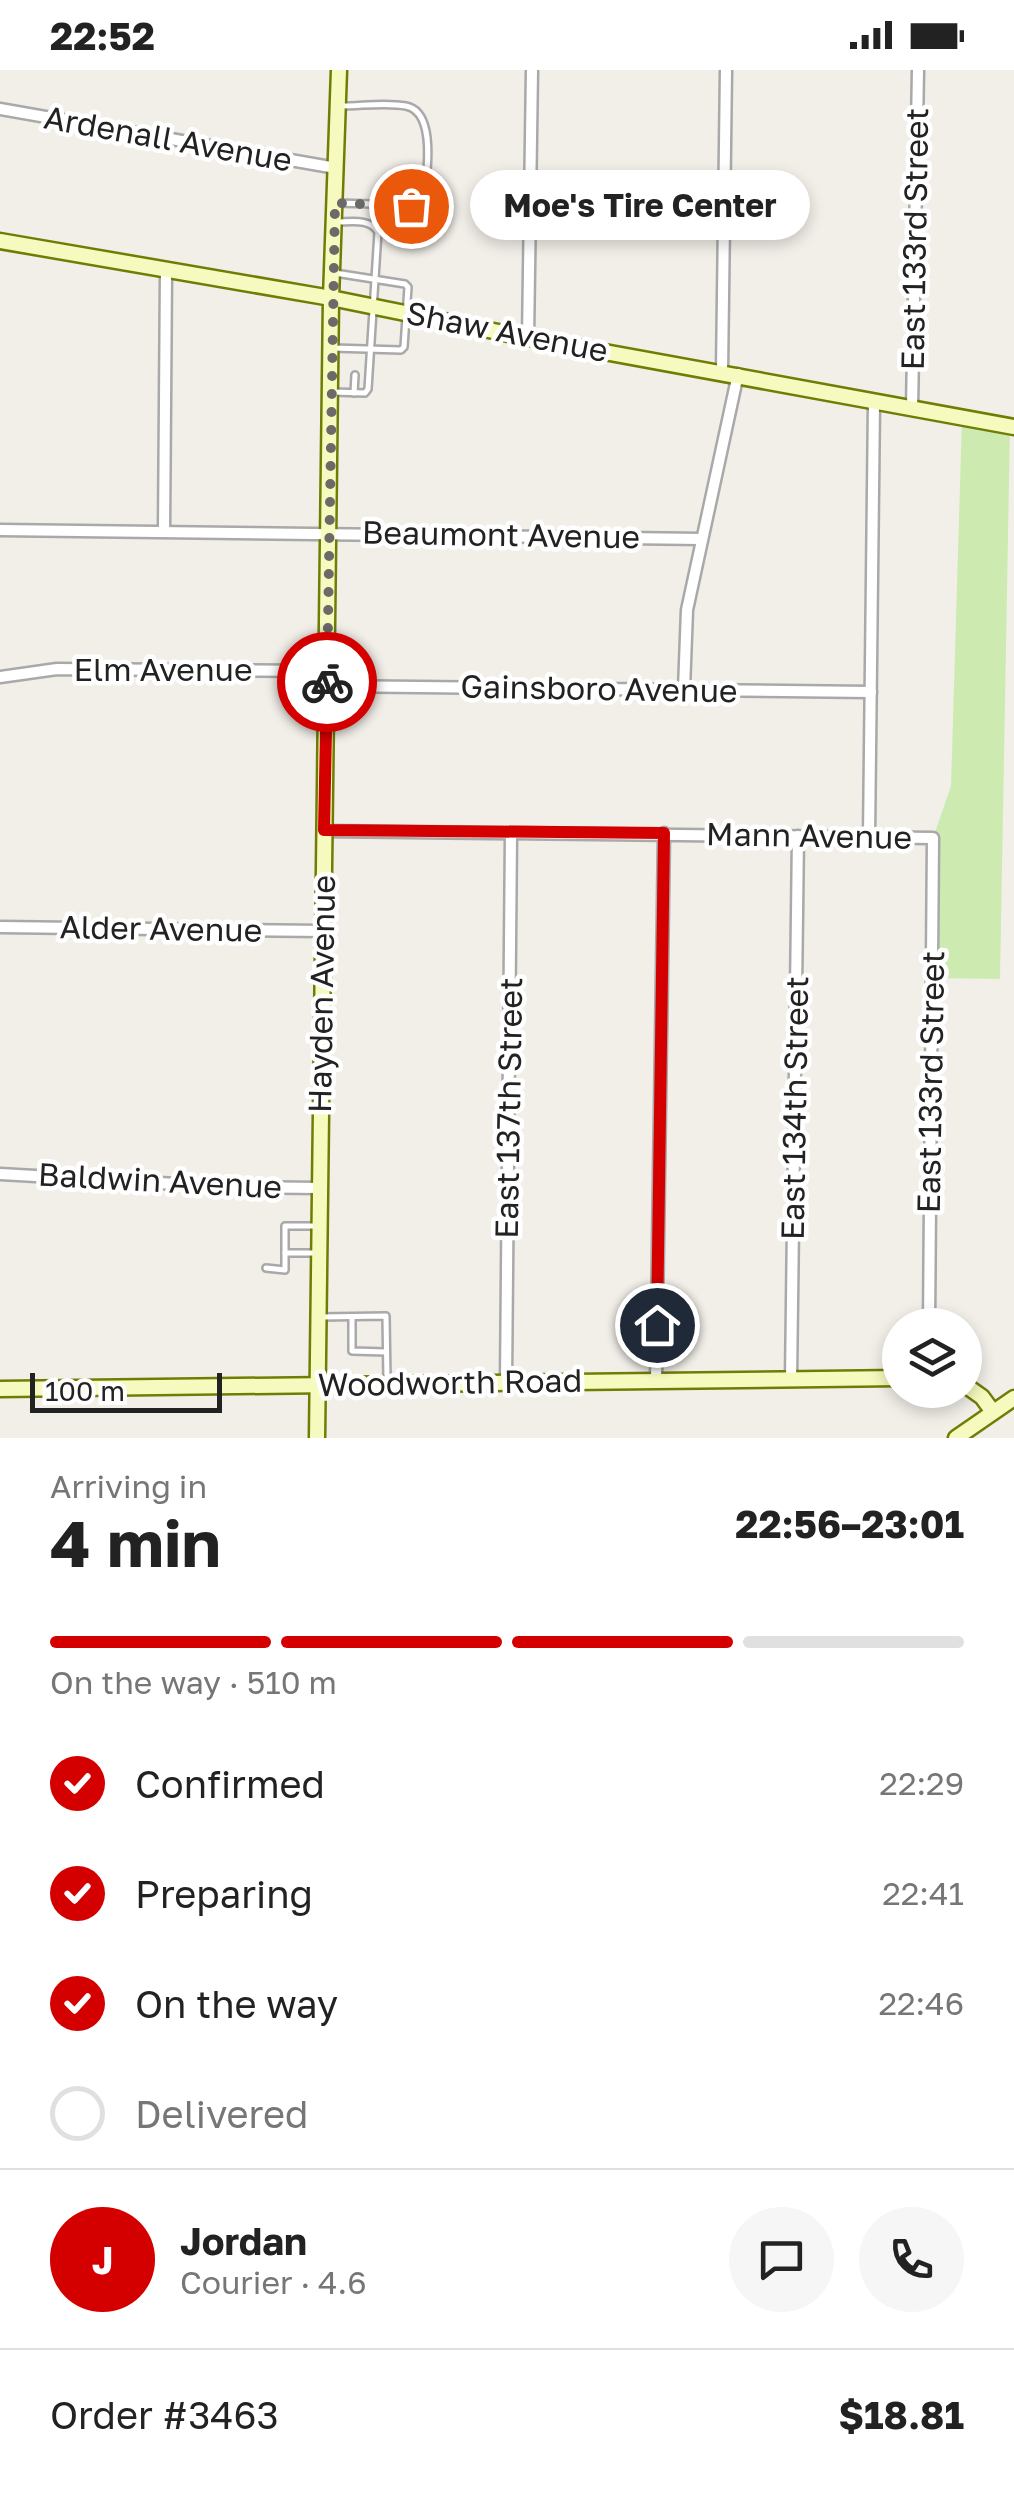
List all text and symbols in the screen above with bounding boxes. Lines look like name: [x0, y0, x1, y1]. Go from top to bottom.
text: 22:52: [50, 13, 155, 58]
street label: Ardenall Avenue: [41, 98, 295, 179]
street label: East 133rd Street: [893, 107, 935, 371]
pin: [369, 164, 454, 249]
callout: Moe's Tire Center: [471, 171, 811, 241]
icon: bag: [384, 179, 439, 234]
text: Moe's Tire Center: [503, 186, 777, 224]
street label: Shaw Avenue: [403, 293, 611, 369]
street label: Beaumont Avenue: [362, 513, 640, 555]
courier: [277, 632, 377, 732]
street label: Elm Avenue: [73, 650, 253, 688]
icon: bike: [300, 655, 355, 710]
street label: Gainsboro Avenue: [460, 667, 738, 709]
street label: Mann Avenue: [706, 814, 912, 856]
street label: Hayden Avenue: [300, 875, 342, 1113]
street label: Alder Avenue: [59, 907, 263, 949]
street label: East 133rd Street: [909, 950, 951, 1214]
street label: East 134th Street: [773, 976, 815, 1240]
street label: East 137th Street: [487, 977, 529, 1239]
street label: Baldwin Avenue: [37, 1155, 283, 1205]
pin: [615, 1283, 700, 1368]
icon: home: [630, 1298, 685, 1353]
map controls: [882, 1308, 982, 1408]
button: layers: [882, 1308, 982, 1408]
street label: Woodworth Road: [318, 1361, 582, 1403]
scale bar: [30, 1368, 222, 1412]
text: 100 m: [45, 1374, 125, 1407]
text: Arriving in: [50, 1467, 207, 1505]
text: 22:56–23:01: [735, 1501, 964, 1546]
text: 4 min: [50, 1503, 221, 1581]
text: On the way · 510 m: [50, 1663, 337, 1701]
icon: check: [50, 1756, 105, 1811]
text: Confirmed: [135, 1761, 325, 1806]
text: 22:29: [879, 1764, 964, 1802]
icon: check: [50, 1866, 105, 1921]
text: Preparing: [135, 1871, 313, 1916]
text: 22:41: [882, 1874, 964, 1912]
icon: check: [50, 1976, 105, 2031]
text: On the way: [135, 1981, 338, 2026]
text: 22:46: [878, 1984, 964, 2022]
text: Delivered: [135, 2091, 308, 2136]
button: chat: [729, 2207, 834, 2312]
button: phone: [859, 2207, 964, 2312]
text: Jordan: [180, 2218, 307, 2263]
text: J: [92, 2237, 113, 2282]
text: Courier · 4.6: [180, 2263, 367, 2301]
text: Order #3463: [50, 2392, 279, 2437]
text: $18.81: [839, 2392, 964, 2437]

